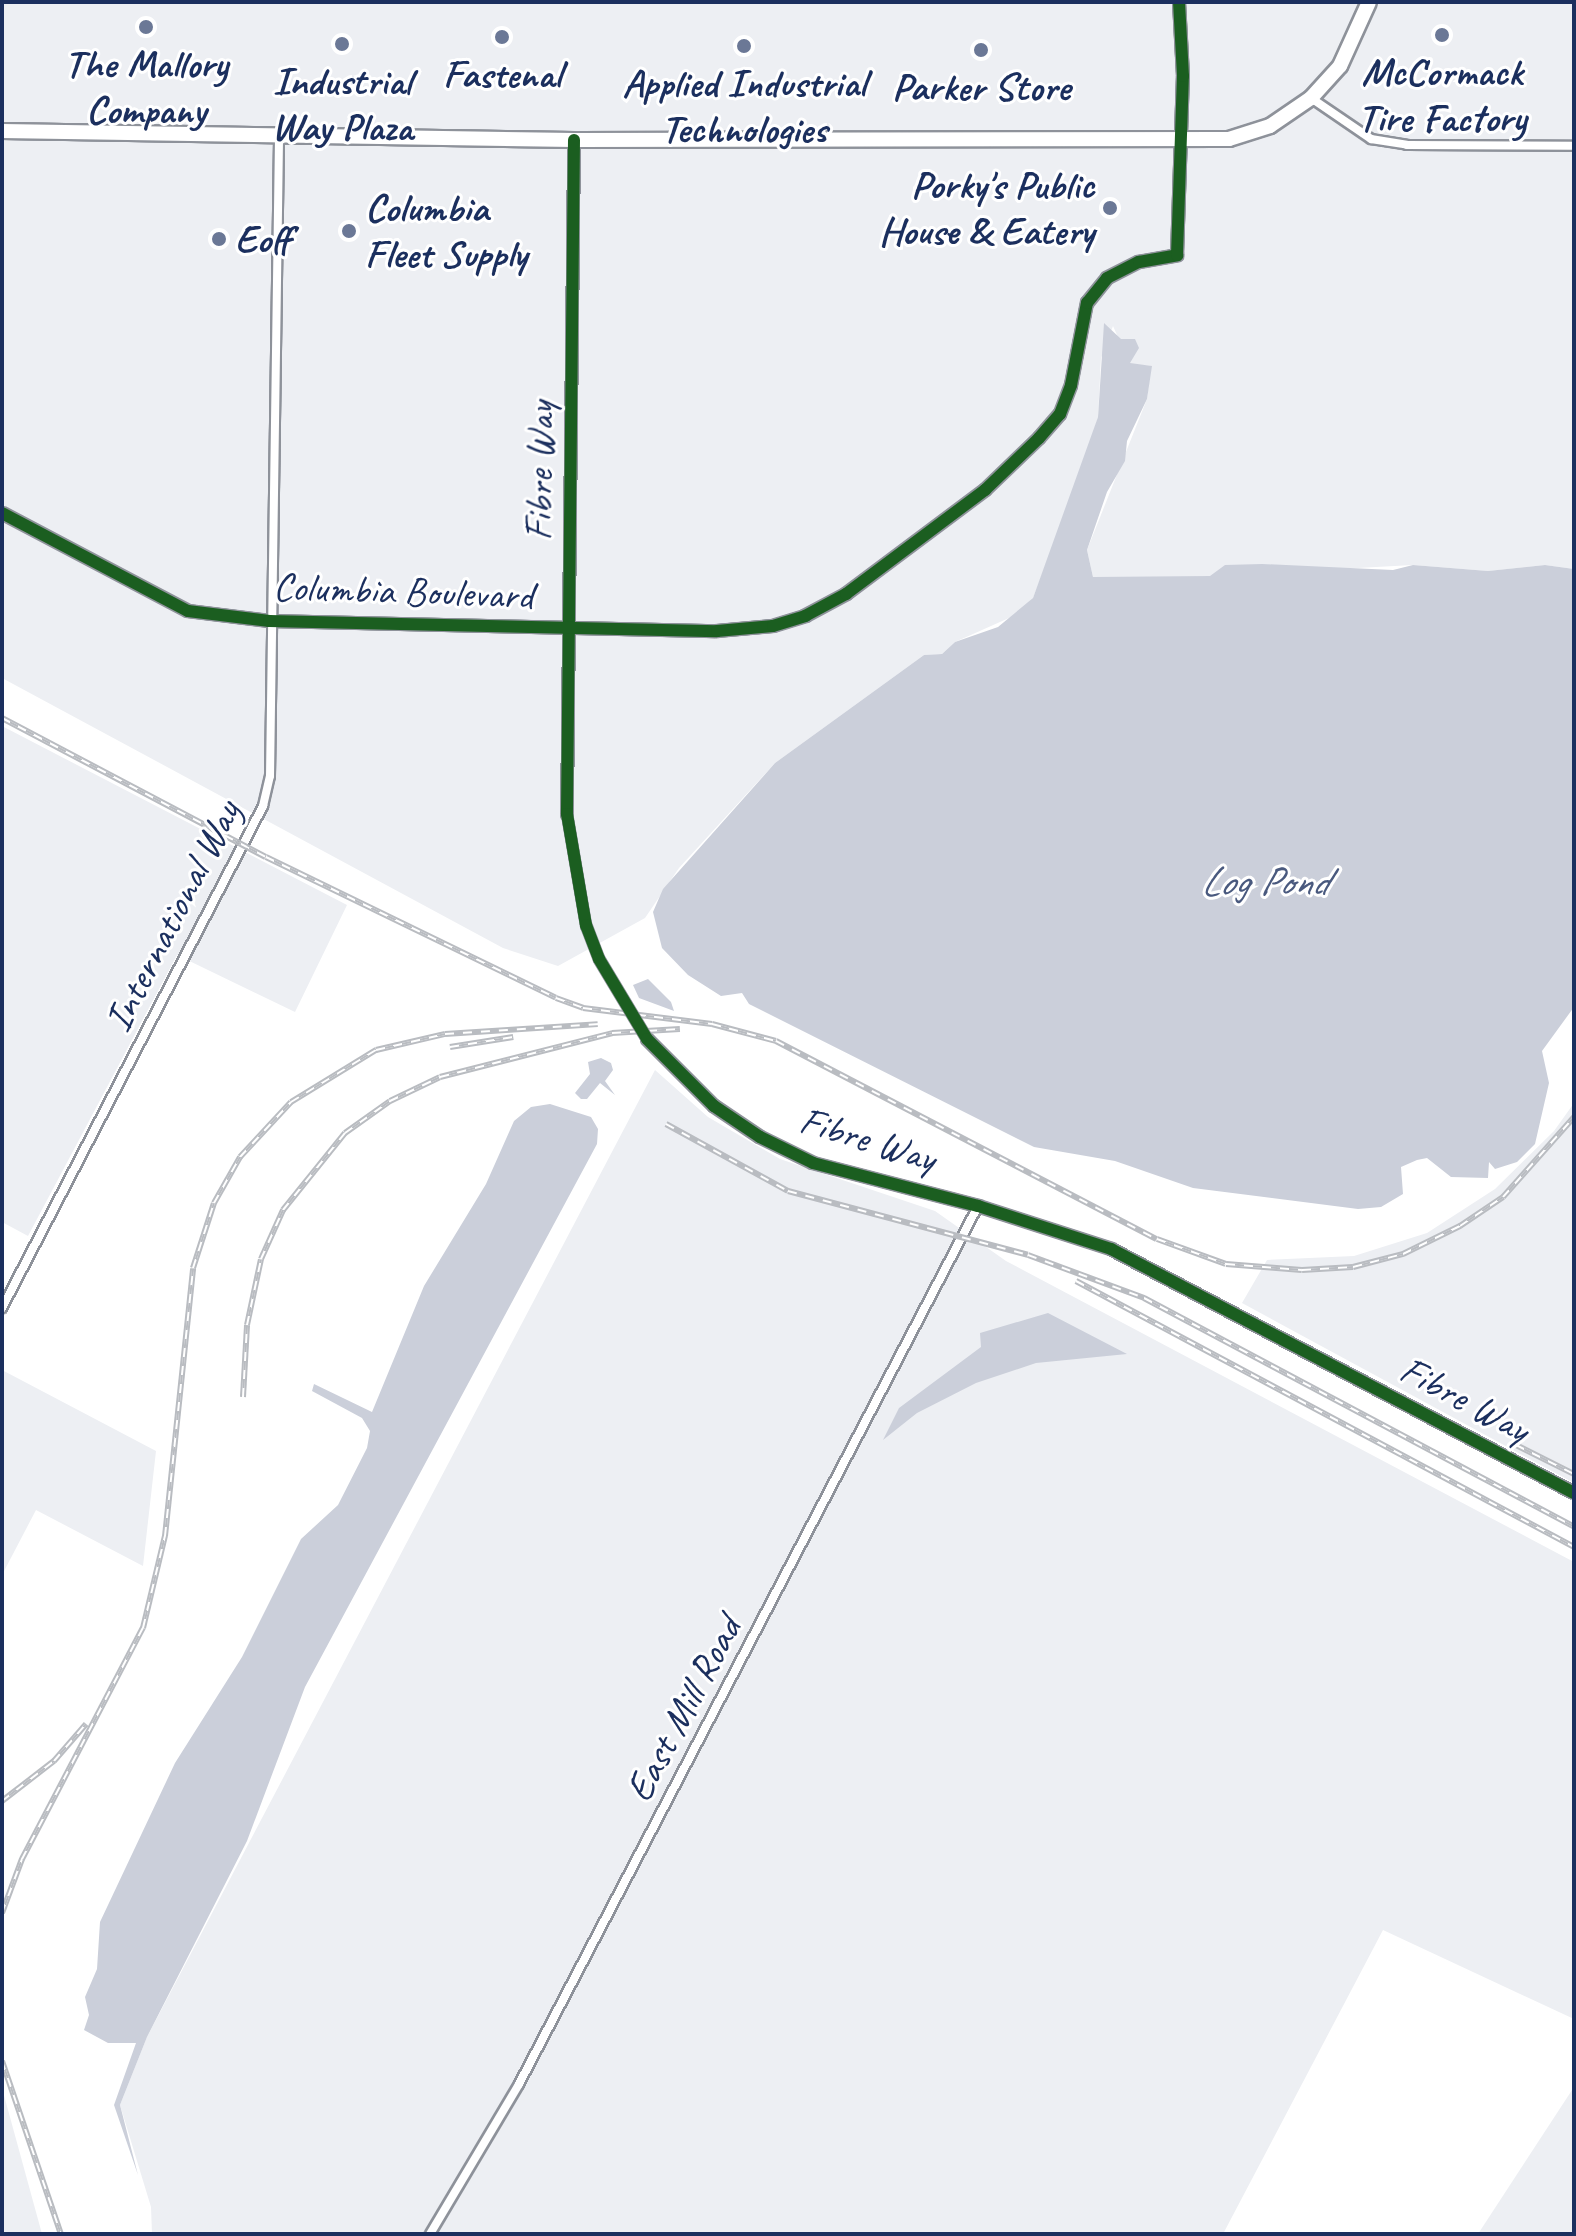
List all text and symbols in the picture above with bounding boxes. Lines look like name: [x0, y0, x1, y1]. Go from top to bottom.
marker: The Mallory Company: [137, 18, 155, 36]
marker: McCormack Tire Factory: [1433, 26, 1451, 44]
marker: Fastenal: [493, 28, 511, 46]
marker: Industrial Way Plaza: [333, 35, 351, 53]
marker: Applied Industrial Technologies: [735, 37, 753, 55]
place label: The Mallory Company: [64, 40, 228, 134]
marker: Parker Store: [972, 41, 990, 59]
place label: McCormack Tire Factory: [1357, 48, 1527, 142]
place label: Fastenal: [443, 50, 561, 98]
place label: Industrial Way Plaza: [271, 57, 413, 151]
place label: Applied Industrial Technologies: [622, 59, 866, 153]
place label: Parker Store: [892, 63, 1070, 111]
place label: Porky's Public House & Eatery: [879, 161, 1094, 255]
place label: Columbia Fleet Supply: [365, 184, 526, 278]
marker: Porky's Public House & Eatery: [1101, 199, 1119, 217]
place label: Eoff: [235, 215, 291, 263]
marker: Columbia Fleet Supply: [340, 222, 358, 240]
marker: Eoff: [210, 230, 228, 248]
street label: Fibre Way: [514, 401, 564, 541]
street label: Columbia Boulevard: [272, 562, 534, 620]
street label: International Way: [93, 793, 251, 1039]
water label: Log Pond: [1201, 857, 1327, 907]
street label: Fibre Way: [794, 1096, 942, 1182]
street label: Fibre Way: [1392, 1345, 1538, 1453]
street label: East Mill Road: [614, 1609, 752, 1809]

